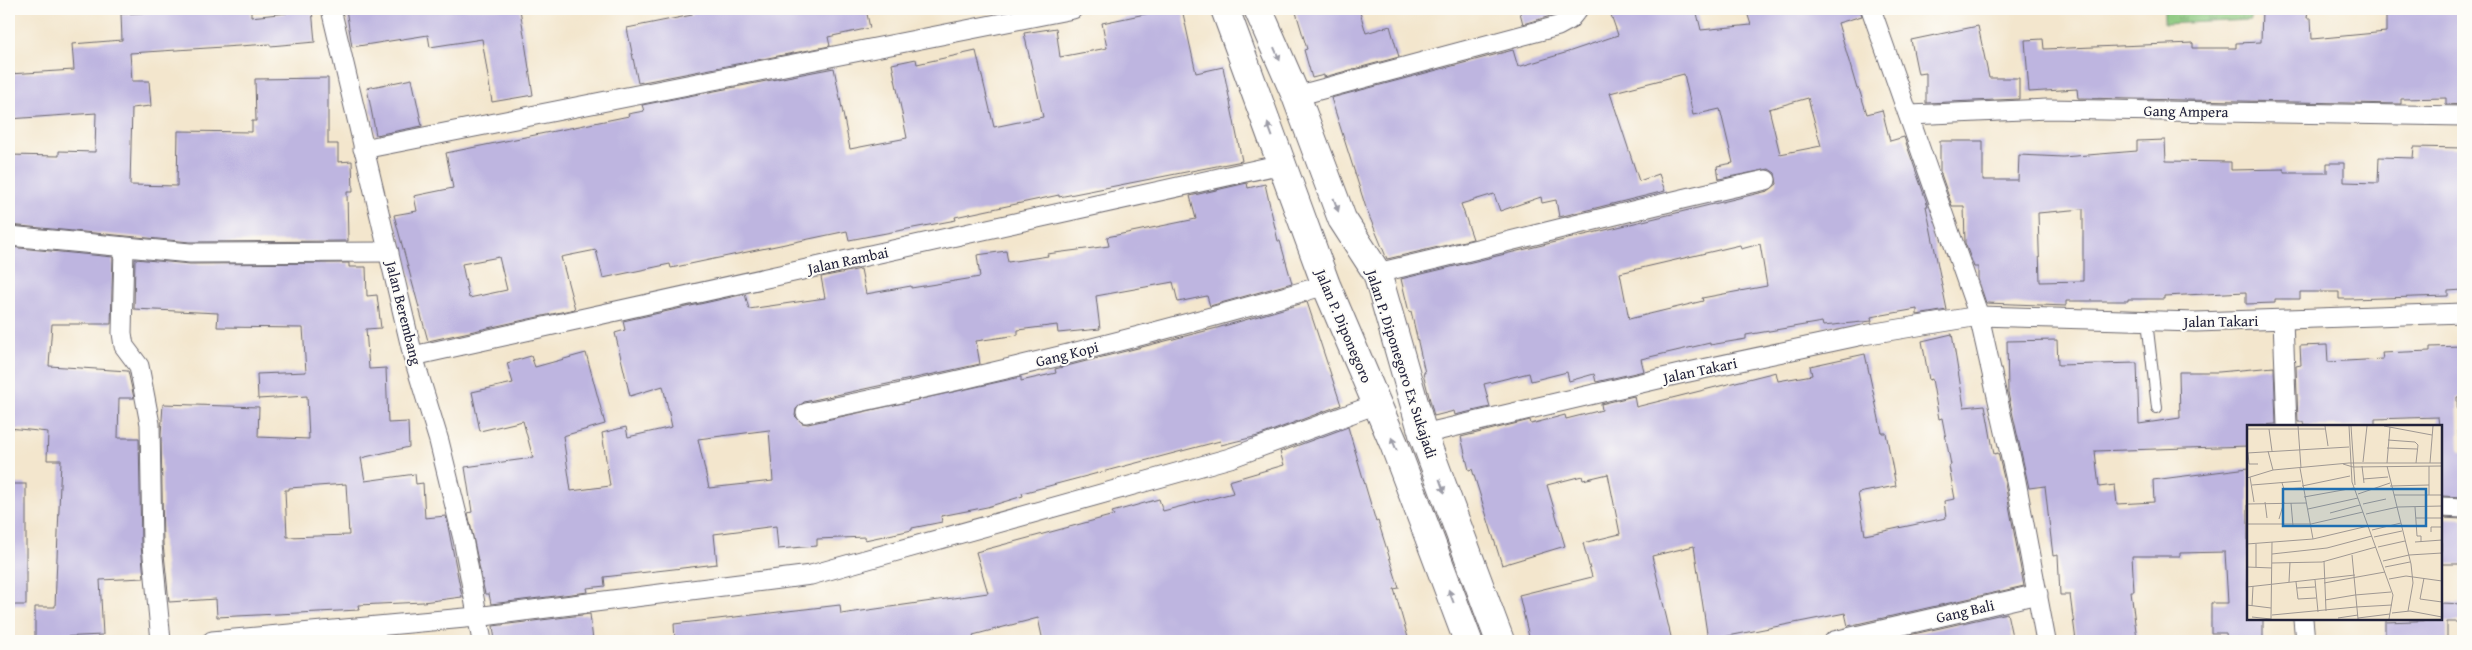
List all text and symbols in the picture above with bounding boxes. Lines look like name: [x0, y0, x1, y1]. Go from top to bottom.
one-way arrow: [1274, 47, 1282, 61]
street label: Gang Ampera: [2143, 100, 2229, 122]
one-way arrow: [1266, 122, 1274, 137]
one-way arrow: [1332, 198, 1340, 213]
street label: Jalan Rambai: [804, 241, 890, 279]
street label: Jalan Berembang: [380, 257, 427, 368]
street label: Jalan P. Diponegoro: [1310, 264, 1378, 386]
street label: Jalan P. Diponegoro Ex Sukajadi: [1361, 265, 1442, 461]
street label: Jalan Takari: [2181, 310, 2259, 332]
street label: Gang Kopi: [1033, 336, 1101, 372]
street label: Jalan Takari: [1659, 352, 1739, 388]
inset map: [2247, 425, 2442, 620]
one-way arrow: [1390, 436, 1398, 451]
one-way arrow: [1439, 479, 1447, 493]
one-way arrow: [1447, 588, 1454, 603]
street label: Gang Bali: [1934, 594, 1996, 628]

